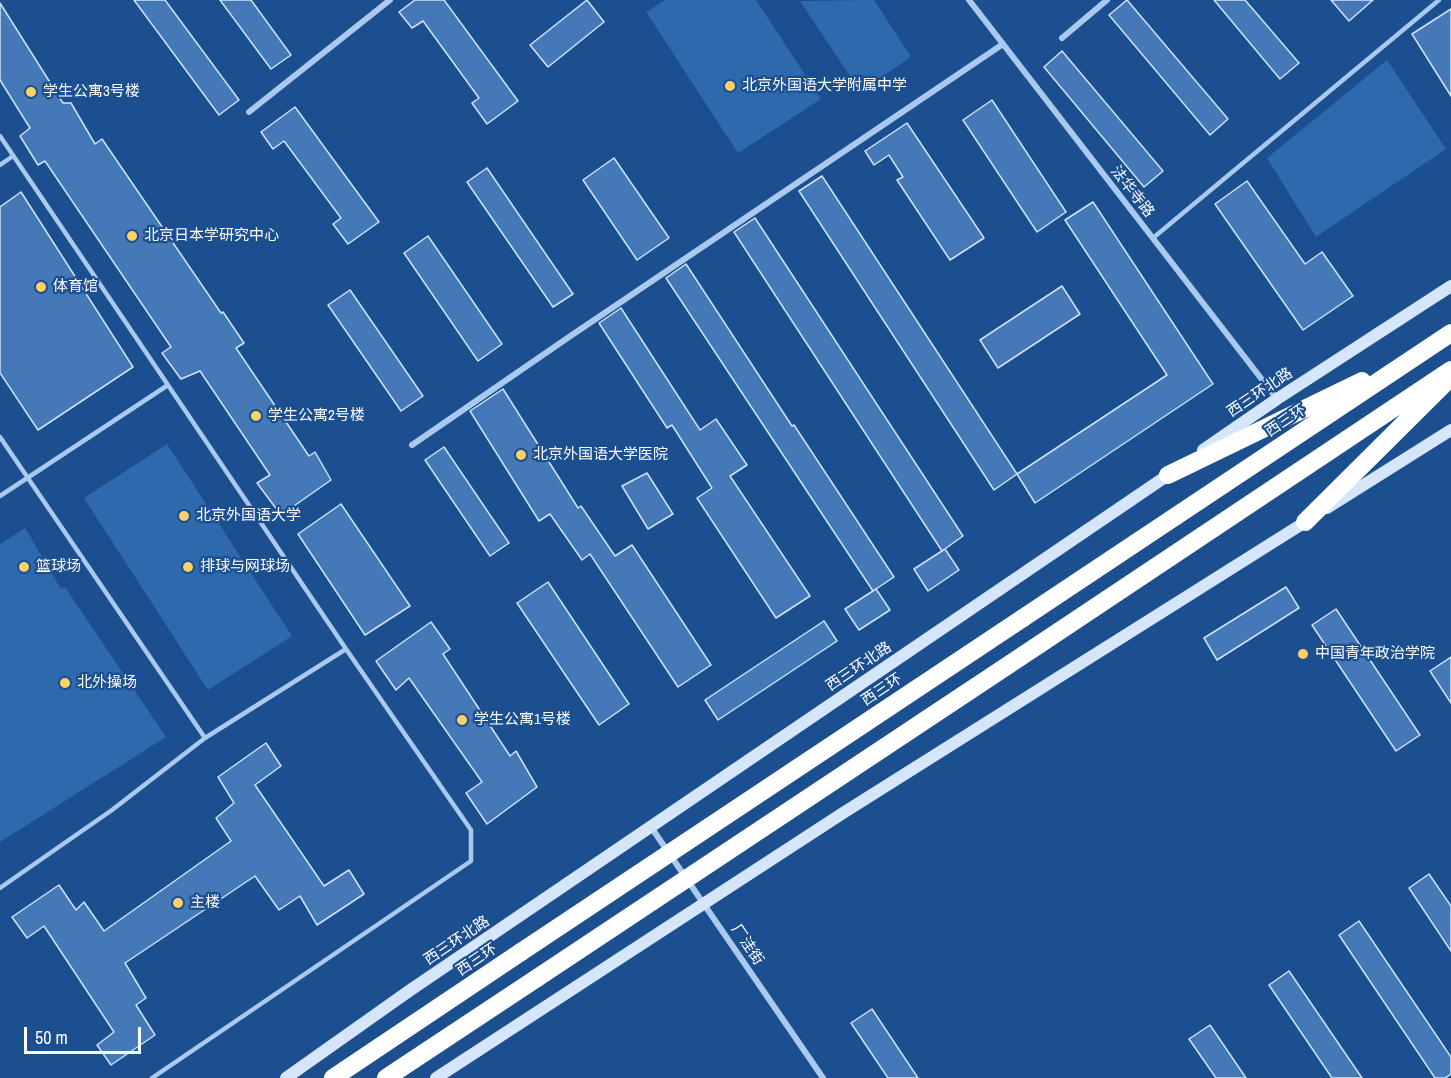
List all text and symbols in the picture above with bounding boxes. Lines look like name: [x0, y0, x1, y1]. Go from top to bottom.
place label: 北京外国语大学附属中学: [742, 77, 907, 95]
marker: 北京外国语大学附属中学: [723, 79, 737, 93]
place label: 学生公寓3号楼: [43, 83, 140, 101]
marker: 学生公寓3号楼: [24, 85, 38, 99]
street label: 法华寺路: [1106, 163, 1158, 221]
place label: 北京日本学研究中心: [144, 227, 279, 245]
marker: 北京日本学研究中心: [125, 229, 139, 243]
place label: 体育馆: [53, 278, 98, 296]
marker: 体育馆: [34, 280, 48, 294]
street label: 西三环北路: [1224, 365, 1296, 421]
street label: 西三环: [1262, 401, 1310, 441]
place label: 学生公寓2号楼: [268, 407, 365, 425]
marker: 学生公寓2号楼: [249, 409, 263, 423]
place label: 北京外国语大学医院: [533, 446, 668, 464]
marker: 北京外国语大学医院: [514, 448, 528, 462]
place label: 北京外国语大学: [196, 507, 301, 525]
marker: 北京外国语大学: [177, 509, 191, 523]
place label: 篮球场: [36, 558, 81, 576]
place label: 排球与网球场: [200, 558, 290, 576]
marker: 篮球场: [17, 560, 31, 574]
marker: 排球与网球场: [181, 560, 195, 574]
street label: 西三环北路: [823, 639, 895, 695]
place label: 中国青年政治学院: [1315, 645, 1435, 663]
marker: 中国青年政治学院: [1296, 647, 1310, 661]
street label: 西三环: [858, 670, 906, 710]
place label: 北外操场: [77, 674, 137, 692]
marker: 北外操场: [58, 676, 72, 690]
place label: 学生公寓1号楼: [474, 711, 571, 729]
marker: 学生公寓1号楼: [455, 713, 469, 727]
place label: 主楼: [190, 894, 220, 912]
marker: 主楼: [171, 896, 185, 910]
street label: 西三环北路: [421, 913, 493, 969]
street label: 厂洼街: [727, 921, 767, 969]
street label: 西三环: [453, 940, 501, 980]
scale bar: [27, 1015, 144, 1053]
text: 50 m: [35, 1025, 68, 1050]

